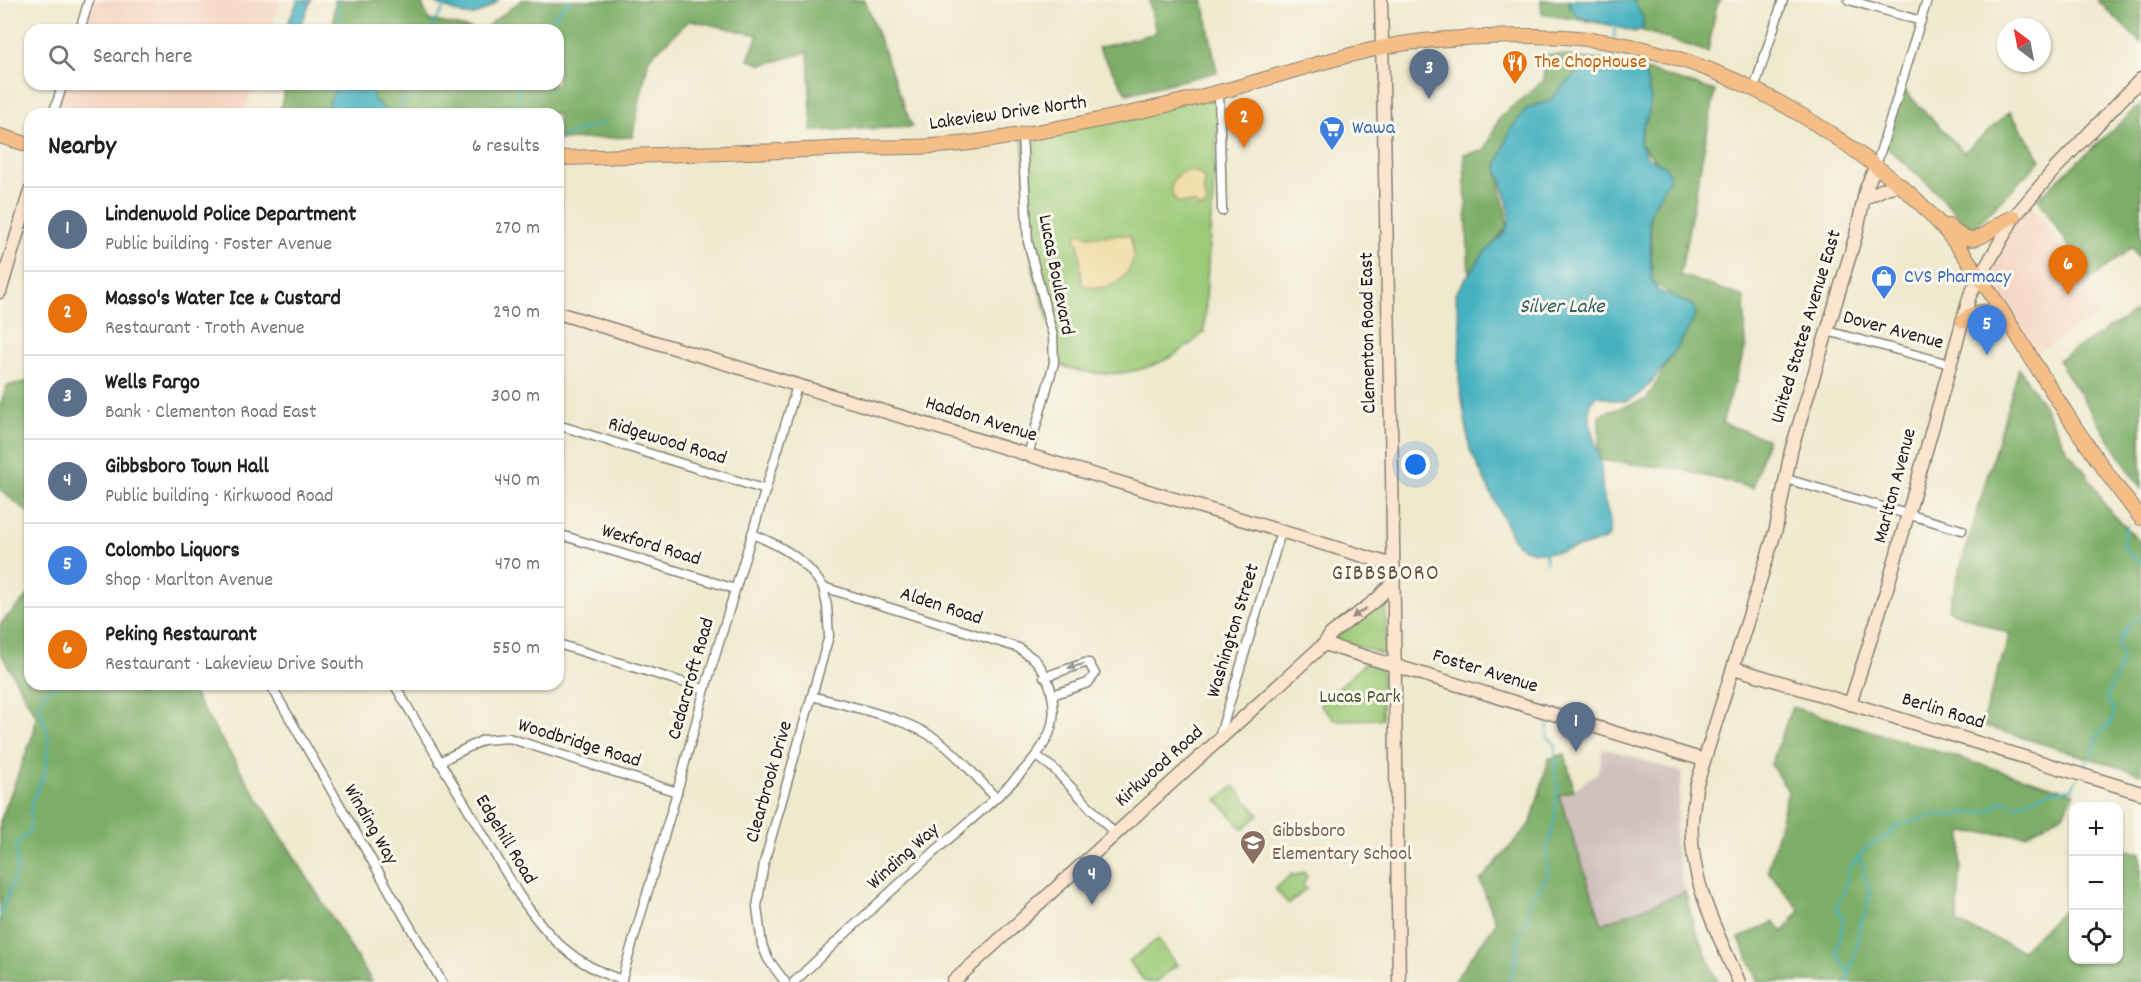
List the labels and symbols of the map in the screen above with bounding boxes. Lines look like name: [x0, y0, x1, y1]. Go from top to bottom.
north arrow: [1997, 18, 2051, 72]
restaurant icon: The ChopHouse: [1500, 48, 1530, 86]
place label: The ChopHouse: [1534, 49, 1647, 77]
pin: 3: [1410, 50, 1448, 99]
street label: Lakeview Drive North: [927, 89, 1089, 139]
pin: 2: [1224, 98, 1264, 148]
supermarket icon: Wawa: [1317, 114, 1347, 152]
place label: Wawa: [1352, 115, 1396, 143]
street label: Lucas Boulevard: [1030, 212, 1080, 338]
street label: United States Avenue East: [1764, 227, 1850, 427]
pin: 6: [2048, 246, 2088, 295]
street label: Clementon Road East: [1354, 252, 1384, 414]
shop icon: CVS Pharmacy: [1869, 263, 1899, 301]
place label: CVS Pharmacy: [1904, 264, 2012, 292]
water label: Silver Lake: [1520, 293, 1606, 323]
street label: Dover Avenue: [1840, 304, 1947, 358]
pin: 5: [1968, 306, 2006, 355]
street label: Haddon Avenue: [922, 390, 1041, 450]
street label: Ridgewood Road: [604, 411, 730, 473]
street label: Marlton Avenue: [1867, 425, 1925, 547]
your location: [1401, 450, 1430, 479]
street label: Wexford Road: [598, 518, 704, 574]
district label: GIBBSBORO: [1332, 559, 1440, 590]
street label: Washington Street: [1200, 561, 1268, 701]
street label: Alden Road: [896, 581, 986, 633]
one-way arrow: [1351, 607, 1367, 619]
street label: Cedarcroft Road: [661, 615, 723, 743]
street label: Foster Avenue: [1429, 643, 1541, 701]
one-way arrow: [1067, 662, 1085, 671]
park label: Lucas Park: [1319, 684, 1401, 712]
street label: Berlin Road: [1898, 686, 1988, 738]
pin: 1: [1556, 702, 1596, 752]
street label: Woodbridge Road: [514, 712, 644, 776]
street label: Clearbrook Drive: [739, 718, 801, 846]
street label: Kirkwood Road: [1110, 720, 1210, 814]
street label: Winding Way: [336, 779, 405, 871]
street label: Edgehill Road: [467, 790, 543, 890]
street label: Winding Way: [862, 816, 947, 897]
place label: Gibbsboro Elementary School: [1272, 818, 1412, 869]
school or university icon: Gibbsboro Elementary School: [1238, 828, 1268, 866]
pin: 4: [1072, 856, 1112, 905]

